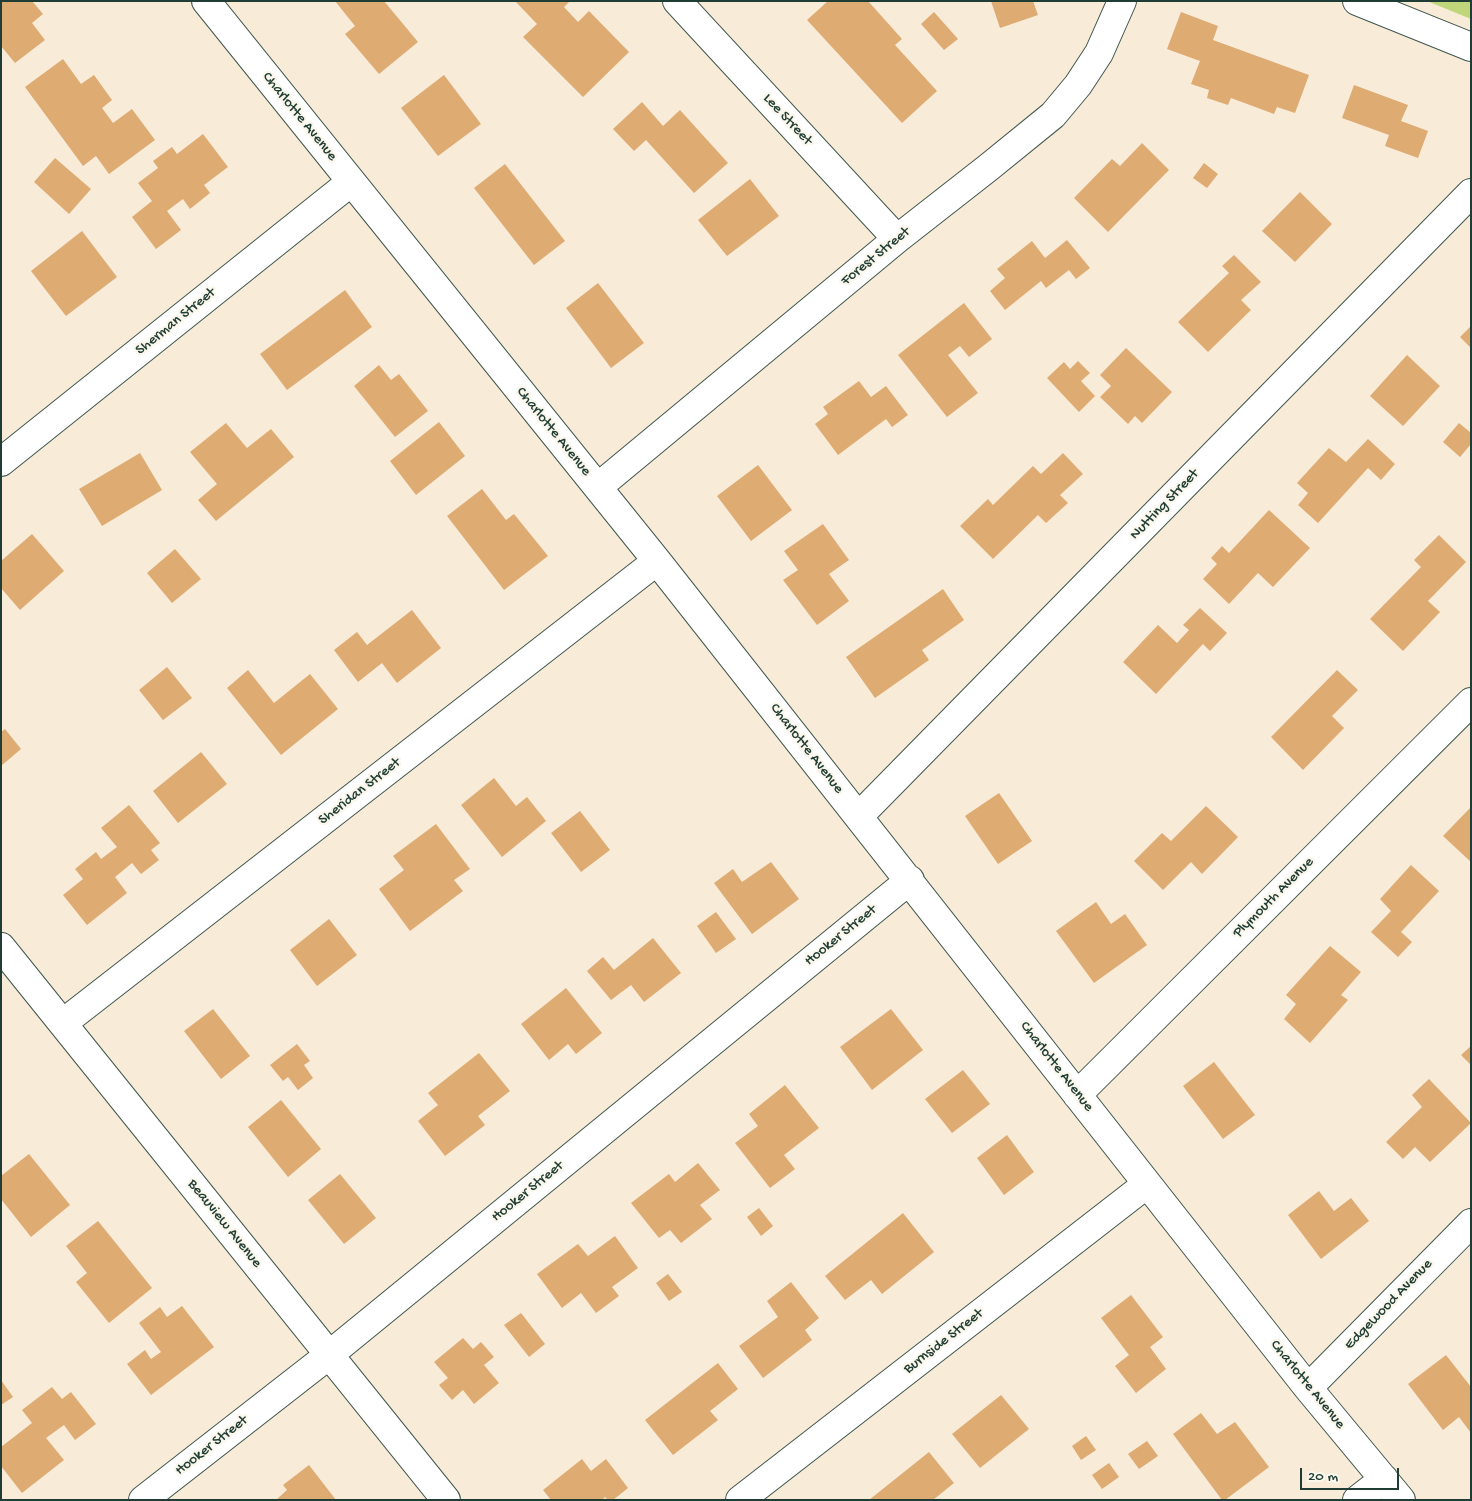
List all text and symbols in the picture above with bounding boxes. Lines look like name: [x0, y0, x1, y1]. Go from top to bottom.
street label: Charlotte Avenue: [258, 69, 340, 165]
street label: Lee Street: [758, 90, 816, 150]
street label: Forest Street: [838, 224, 914, 290]
street label: Sherman Street: [132, 284, 220, 360]
street label: Charlotte Avenue: [512, 384, 594, 480]
street label: Nutting Street: [1127, 466, 1203, 544]
street label: Charlotte Avenue: [765, 700, 847, 798]
street label: Sheridan Street: [315, 754, 405, 830]
street label: Plymouth Avenue: [1230, 854, 1318, 942]
street label: Hooker Street: [801, 901, 881, 971]
street label: Charlotte Avenue: [1015, 1018, 1097, 1116]
street label: Hooker Street: [488, 1157, 568, 1227]
street label: Beauview Avenue: [183, 1176, 265, 1272]
street label: Edgewood Avenue: [1341, 1256, 1437, 1354]
street label: Burnside Street: [901, 1305, 987, 1379]
street label: Charlotte Avenue: [1266, 1337, 1348, 1433]
street label: Hooker Street: [172, 1412, 252, 1480]
scale bar: [1302, 1458, 1401, 1490]
text: 20 m: [1308, 1468, 1338, 1486]

